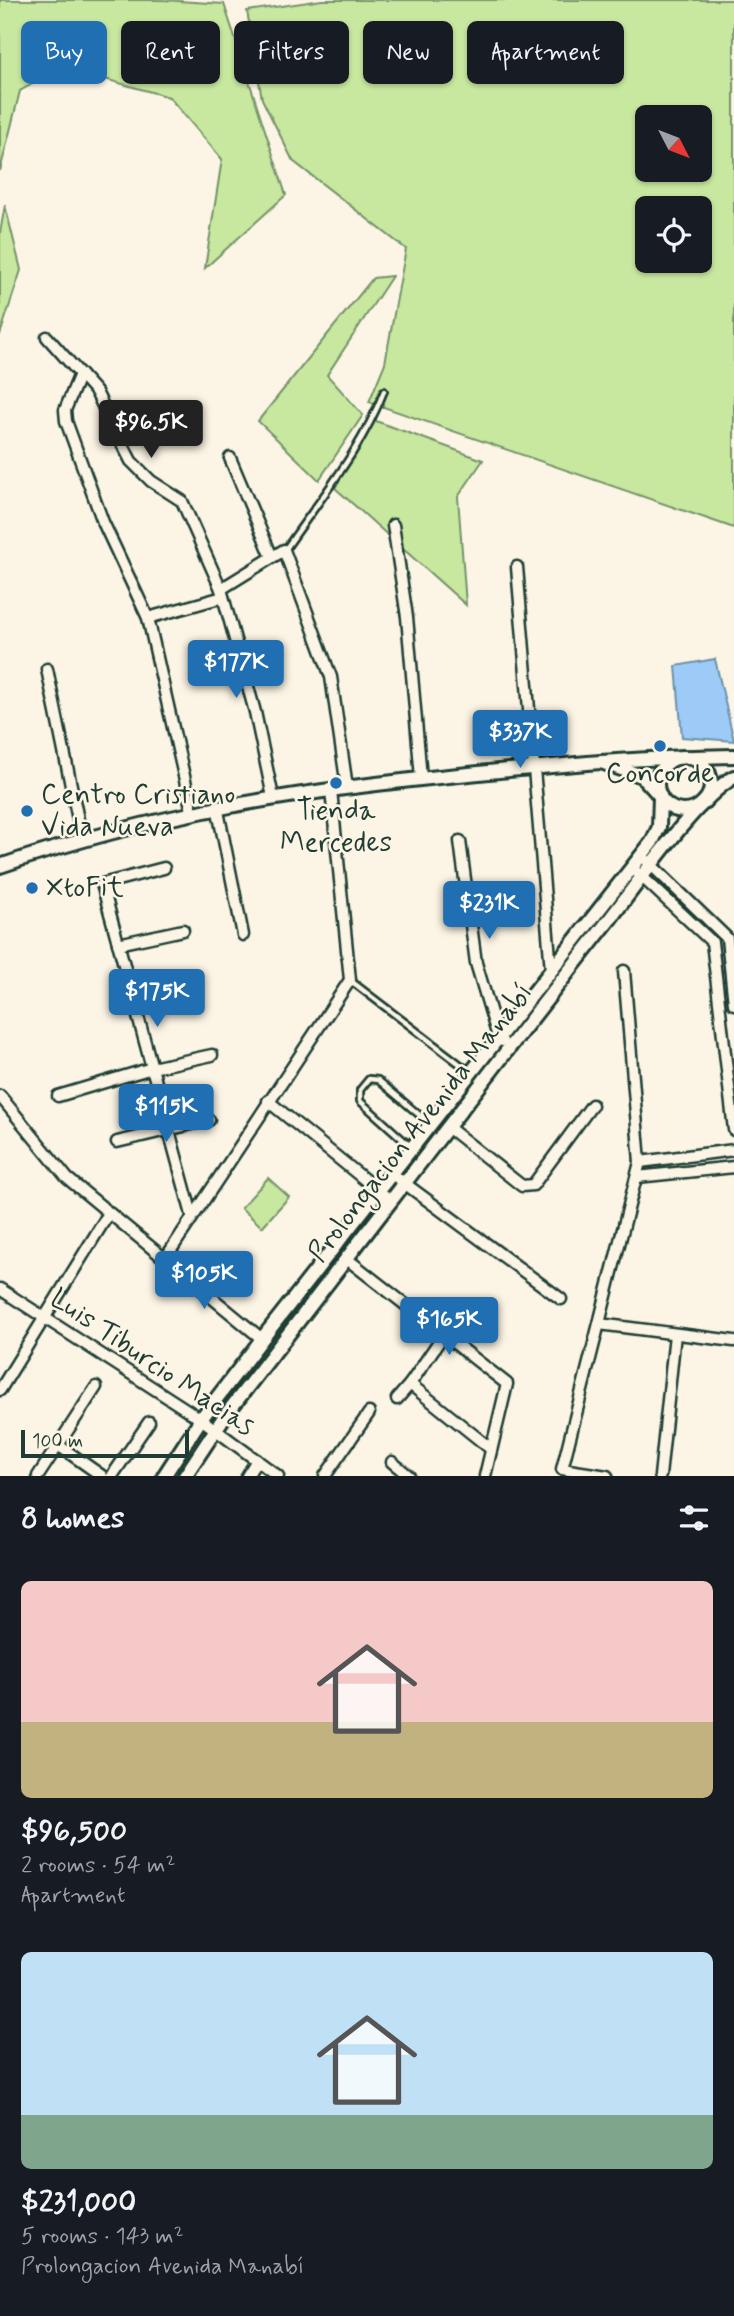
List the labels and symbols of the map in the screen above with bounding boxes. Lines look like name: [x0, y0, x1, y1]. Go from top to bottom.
north arrow: [635, 105, 712, 182]
pin: $96.5K: [94, 400, 208, 460]
pin: $177K: [187, 640, 285, 700]
pin: $337K: [471, 710, 569, 770]
marker: Concorde: [652, 738, 668, 754]
place label: Concorde: [606, 756, 714, 793]
marker: Tienda Mercedes: [328, 775, 344, 791]
place label: Centro Cristiano Vida Nueva: [41, 777, 235, 846]
place label: Tienda Mercedes: [280, 793, 392, 862]
marker: Centro Cristiano Vida Nueva: [19, 803, 35, 819]
place label: XtoFit: [46, 870, 124, 907]
marker: XtoFit: [24, 880, 40, 896]
pin: $231K: [440, 881, 538, 941]
pin: $175K: [108, 970, 206, 1029]
street label: Prolongacion Avenida Manabí: [300, 976, 543, 1271]
pin: $115K: [117, 1084, 215, 1144]
pin: $105K: [155, 1252, 253, 1311]
street label: Luis Tiburcio Macias: [42, 1281, 262, 1445]
pin: $165K: [400, 1298, 498, 1357]
scale bar: [21, 1427, 189, 1459]

